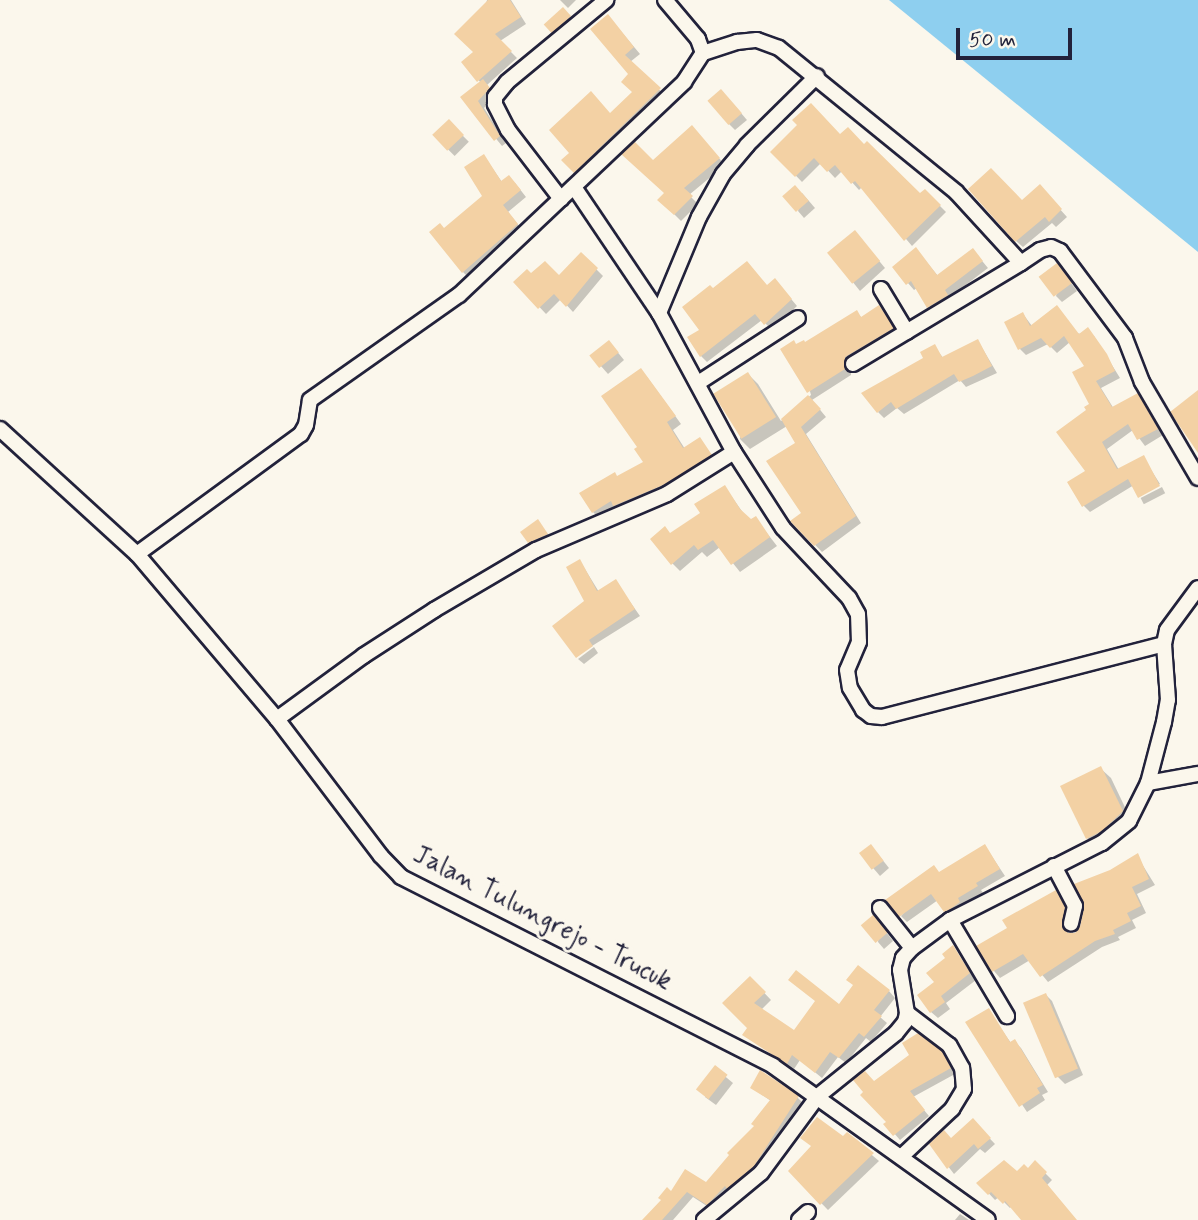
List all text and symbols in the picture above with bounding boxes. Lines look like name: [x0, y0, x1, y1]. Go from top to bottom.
scale bar: [960, 14, 1076, 58]
text: 50 m: [969, 26, 1016, 54]
street label: Jalan Tulungrejo - Trucuk: [411, 842, 673, 996]

